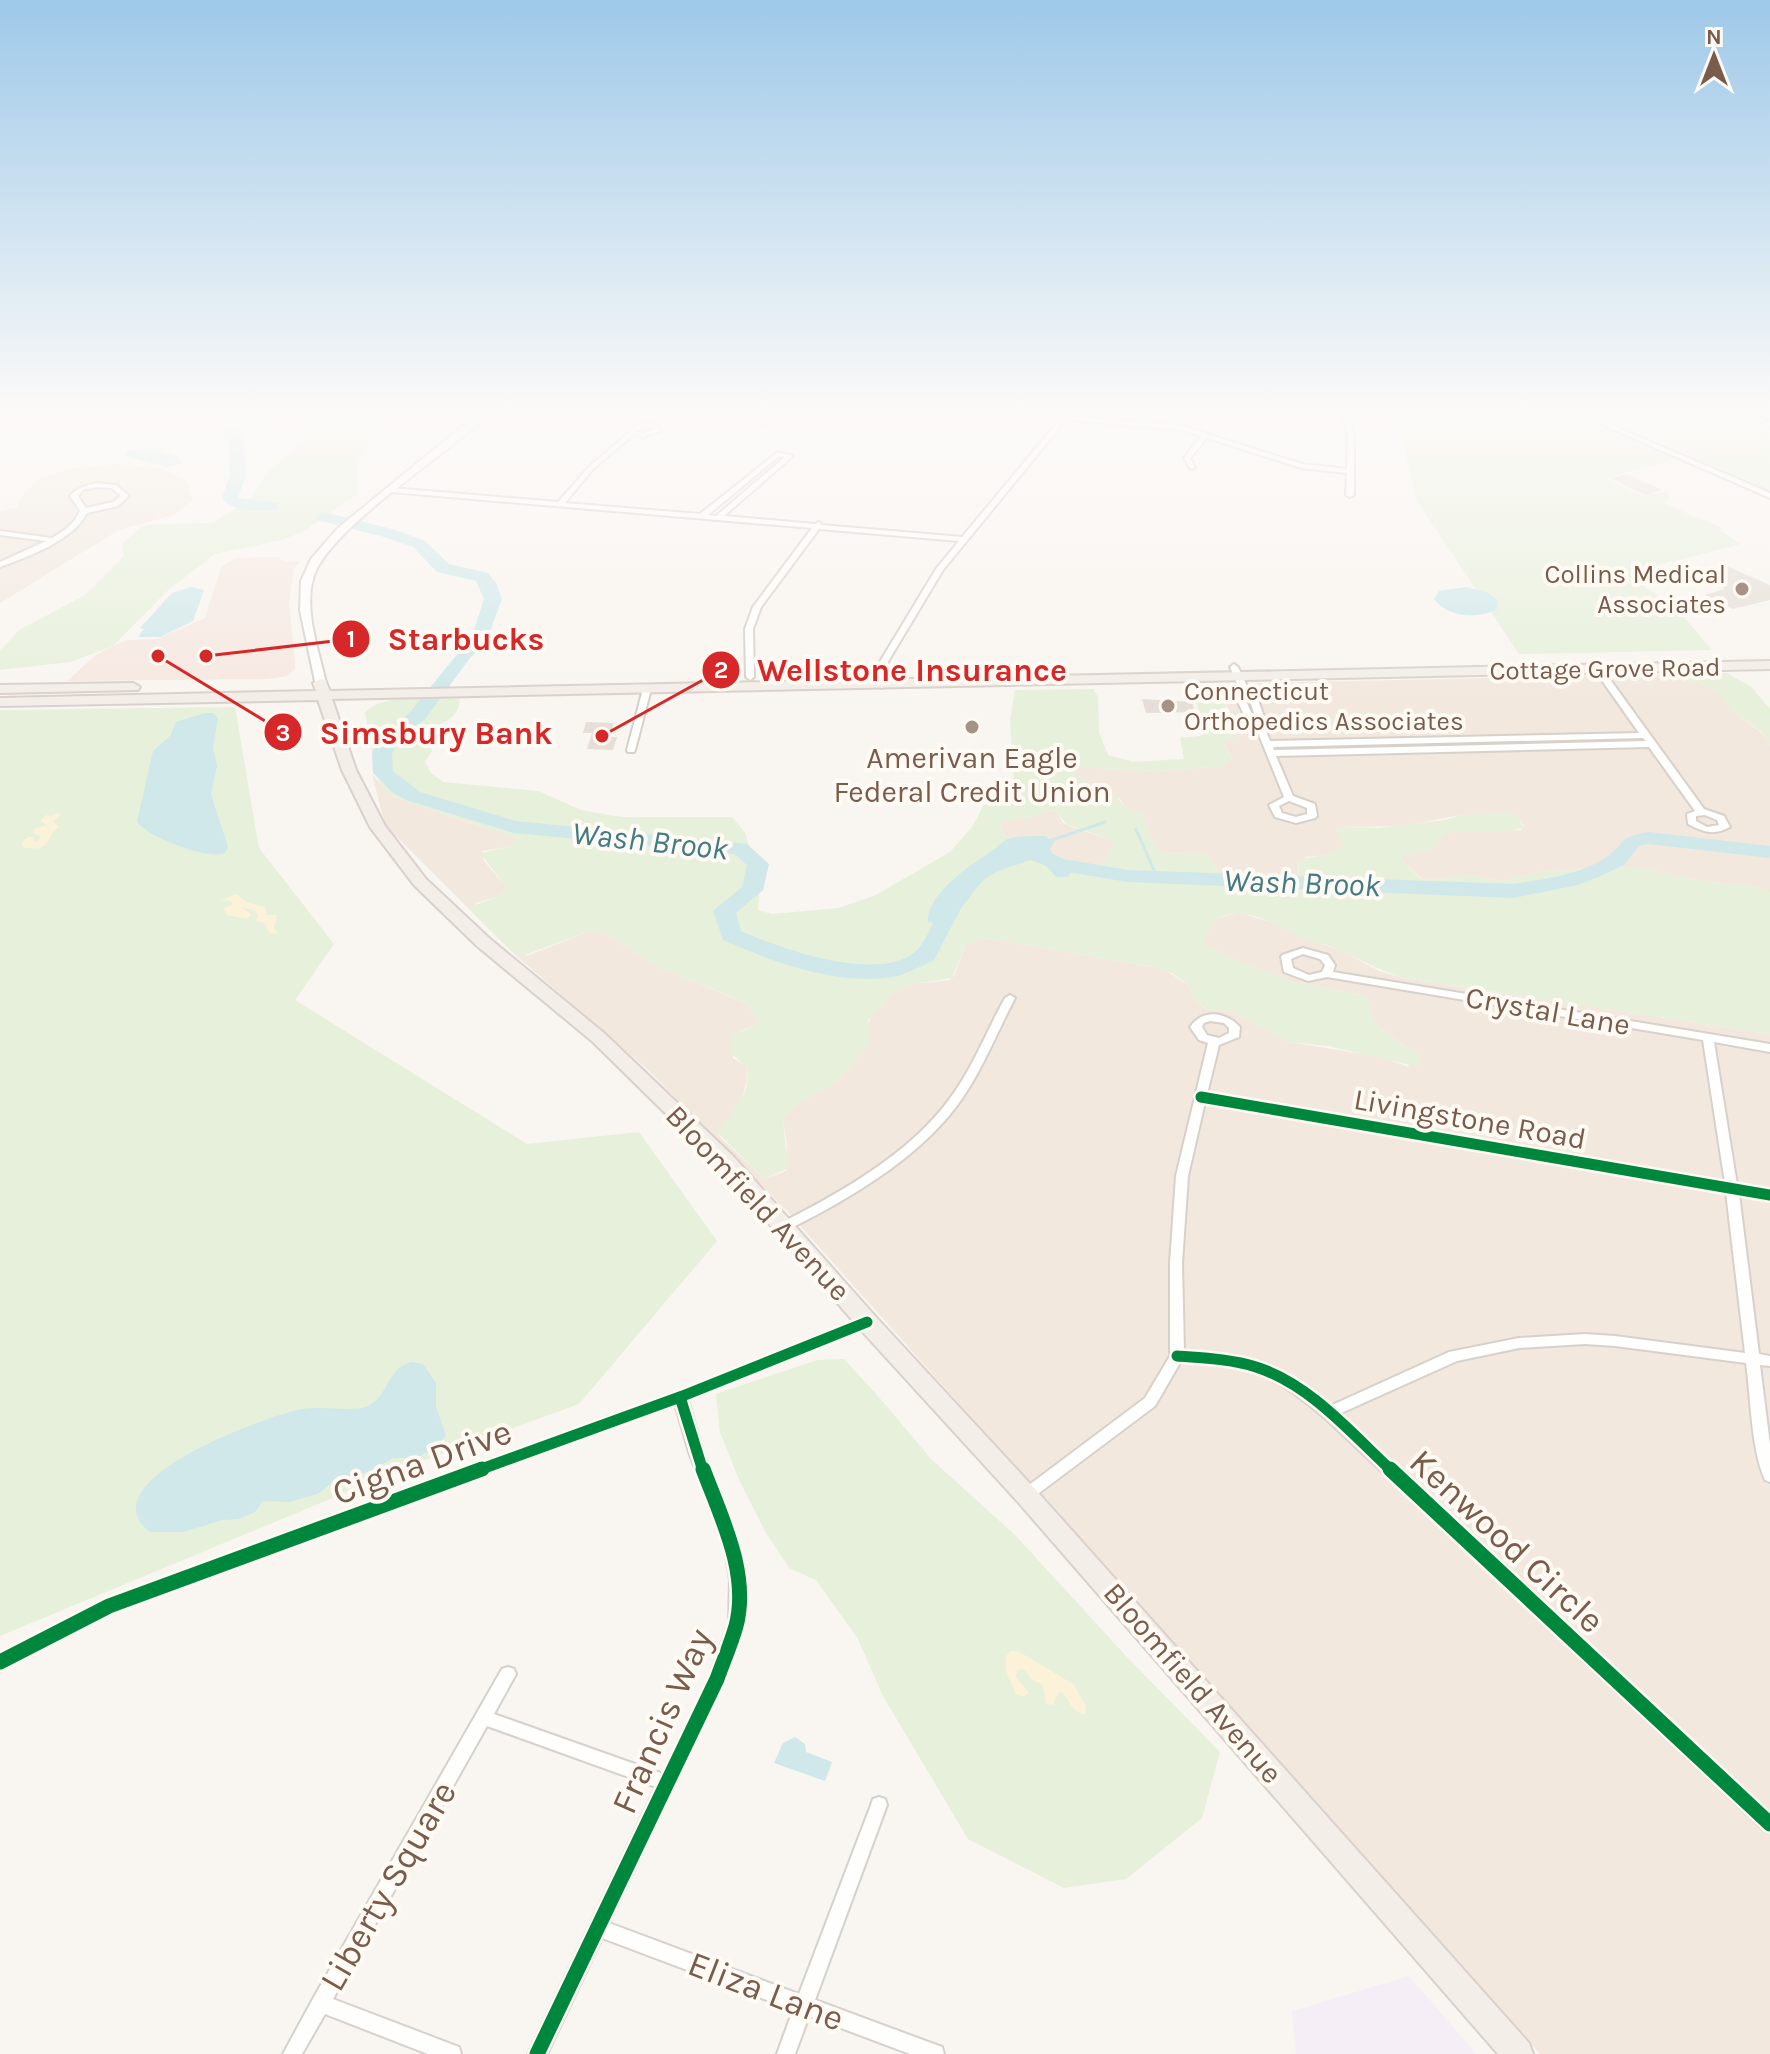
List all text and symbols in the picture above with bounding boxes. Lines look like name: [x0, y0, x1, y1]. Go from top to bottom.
north arrow: [1674, 16, 1754, 96]
text: N: [1706, 24, 1722, 50]
place label: Collins Medical Associates: [1544, 559, 1726, 620]
marker: Collins Medical Associates: [1733, 580, 1751, 598]
callout: Starbucks: [331, 611, 560, 667]
text: Starbucks: [388, 621, 544, 658]
text: 1: [347, 625, 355, 653]
callout: Wellstone Insurance: [701, 642, 1083, 698]
street label: Cottage Grove Road: [1489, 651, 1721, 687]
text: Wellstone Insurance: [757, 652, 1067, 689]
text: 2: [714, 656, 728, 684]
place label: Connecticut Orthopedics Associates: [1184, 676, 1464, 737]
marker: Connecticut Orthopedics Associates: [1159, 697, 1177, 715]
callout: Simsbury Bank: [263, 704, 568, 760]
text: Simsbury Bank: [320, 715, 553, 752]
marker: Amerivan Eagle Federal Credit Union: [963, 718, 981, 736]
text: 3: [276, 719, 290, 747]
place label: Amerivan Eagle Federal Credit Union: [833, 740, 1111, 810]
water label: Wash Brook: [570, 814, 731, 868]
water label: Wash Brook: [1223, 862, 1382, 904]
street label: Crystal Lane: [1463, 979, 1633, 1043]
street label: Livingstone Road: [1351, 1081, 1589, 1157]
street label: Bloomfield Avenue: [658, 1098, 858, 1308]
street label: Cigna Drive: [327, 1410, 517, 1514]
street label: Kenwood Circle: [1401, 1440, 1613, 1642]
street label: Bloomfield Avenue: [1096, 1575, 1290, 1791]
street label: Francis Way: [603, 1622, 722, 1820]
street label: Liberty Square: [311, 1774, 465, 1998]
street label: Eliza Lane: [682, 1942, 850, 2040]

